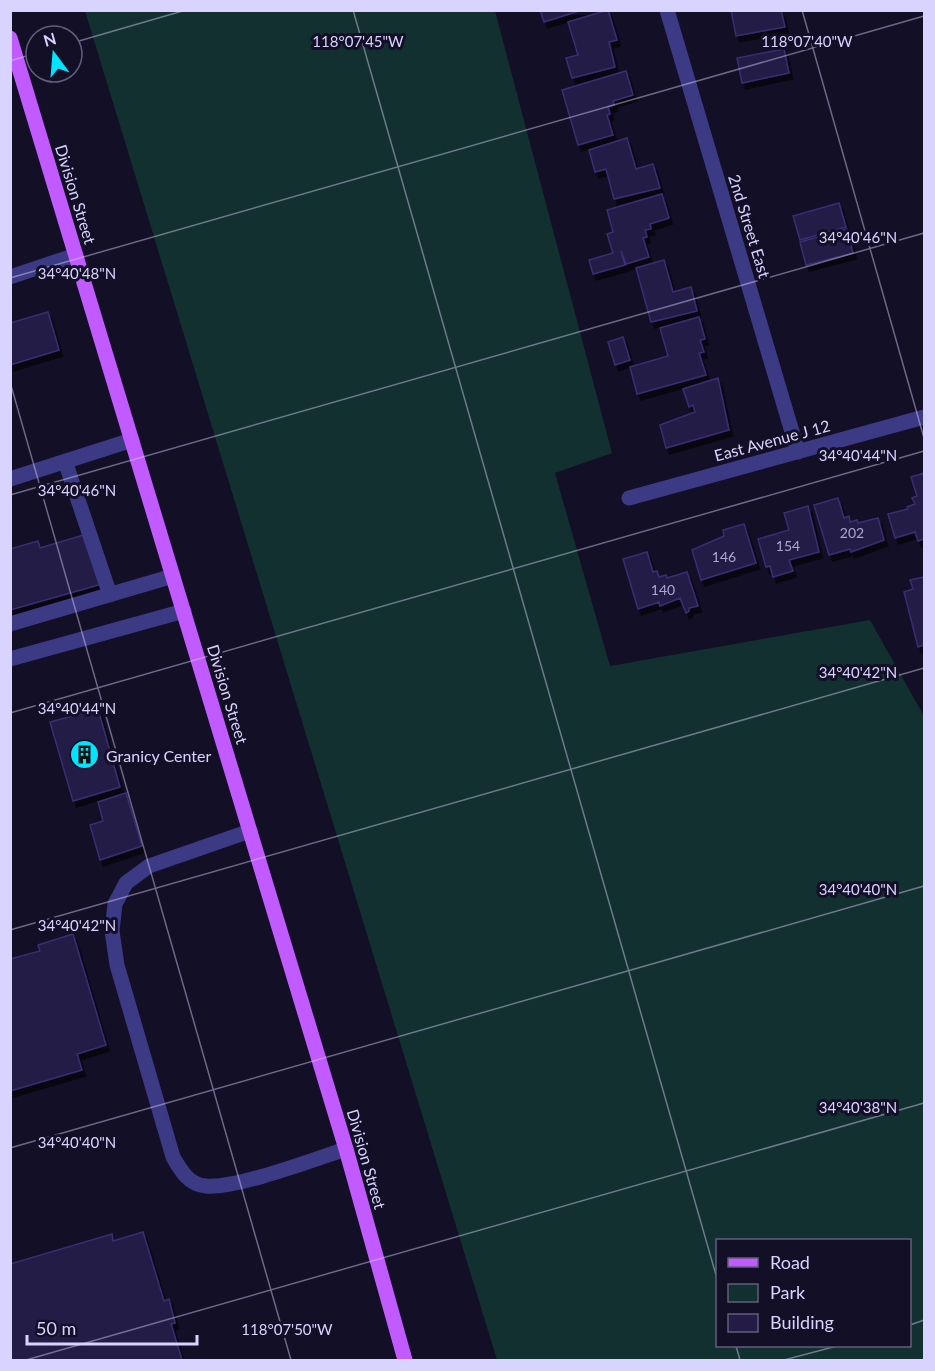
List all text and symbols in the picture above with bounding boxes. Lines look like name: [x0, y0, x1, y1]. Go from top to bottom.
north arrow: [24, 24, 84, 84]
text: N: [41, 28, 58, 50]
text: 118°07'45"W: [312, 32, 404, 50]
text: 118°07'40"W: [761, 32, 853, 50]
street label: Division Street: [52, 142, 100, 246]
street label: 2nd Street East: [725, 172, 775, 280]
text: 34°40'46"N: [819, 228, 897, 246]
text: 34°40'48"N: [38, 264, 116, 282]
street label: East Avenue J 12: [712, 415, 832, 465]
text: 34°40'44"N: [819, 446, 897, 464]
text: 34°40'46"N: [38, 481, 116, 499]
house number: 202: [840, 524, 864, 541]
house number: 154: [776, 537, 800, 554]
house number: 146: [712, 548, 736, 565]
house number: 140: [651, 581, 675, 598]
street label: Division Street: [204, 642, 252, 746]
text: 34°40'42"N: [819, 663, 897, 681]
text: 34°40'44"N: [38, 699, 116, 717]
building icon: Granicy Center: [69, 739, 101, 771]
place label: Granicy Center: [106, 746, 212, 765]
text: 34°40'40"N: [819, 880, 897, 898]
text: 34°40'42"N: [38, 916, 116, 934]
text: 34°40'38"N: [819, 1098, 897, 1116]
street label: Division Street: [344, 1107, 390, 1211]
text: 34°40'40"N: [38, 1133, 116, 1151]
legend: [716, 1239, 911, 1347]
text: Road: [770, 1251, 810, 1273]
text: Park: [770, 1281, 806, 1303]
scale bar: [27, 1308, 196, 1346]
text: Building: [770, 1311, 834, 1333]
text: 50 m: [36, 1317, 76, 1339]
text: 118°07'50"W: [241, 1320, 333, 1338]

